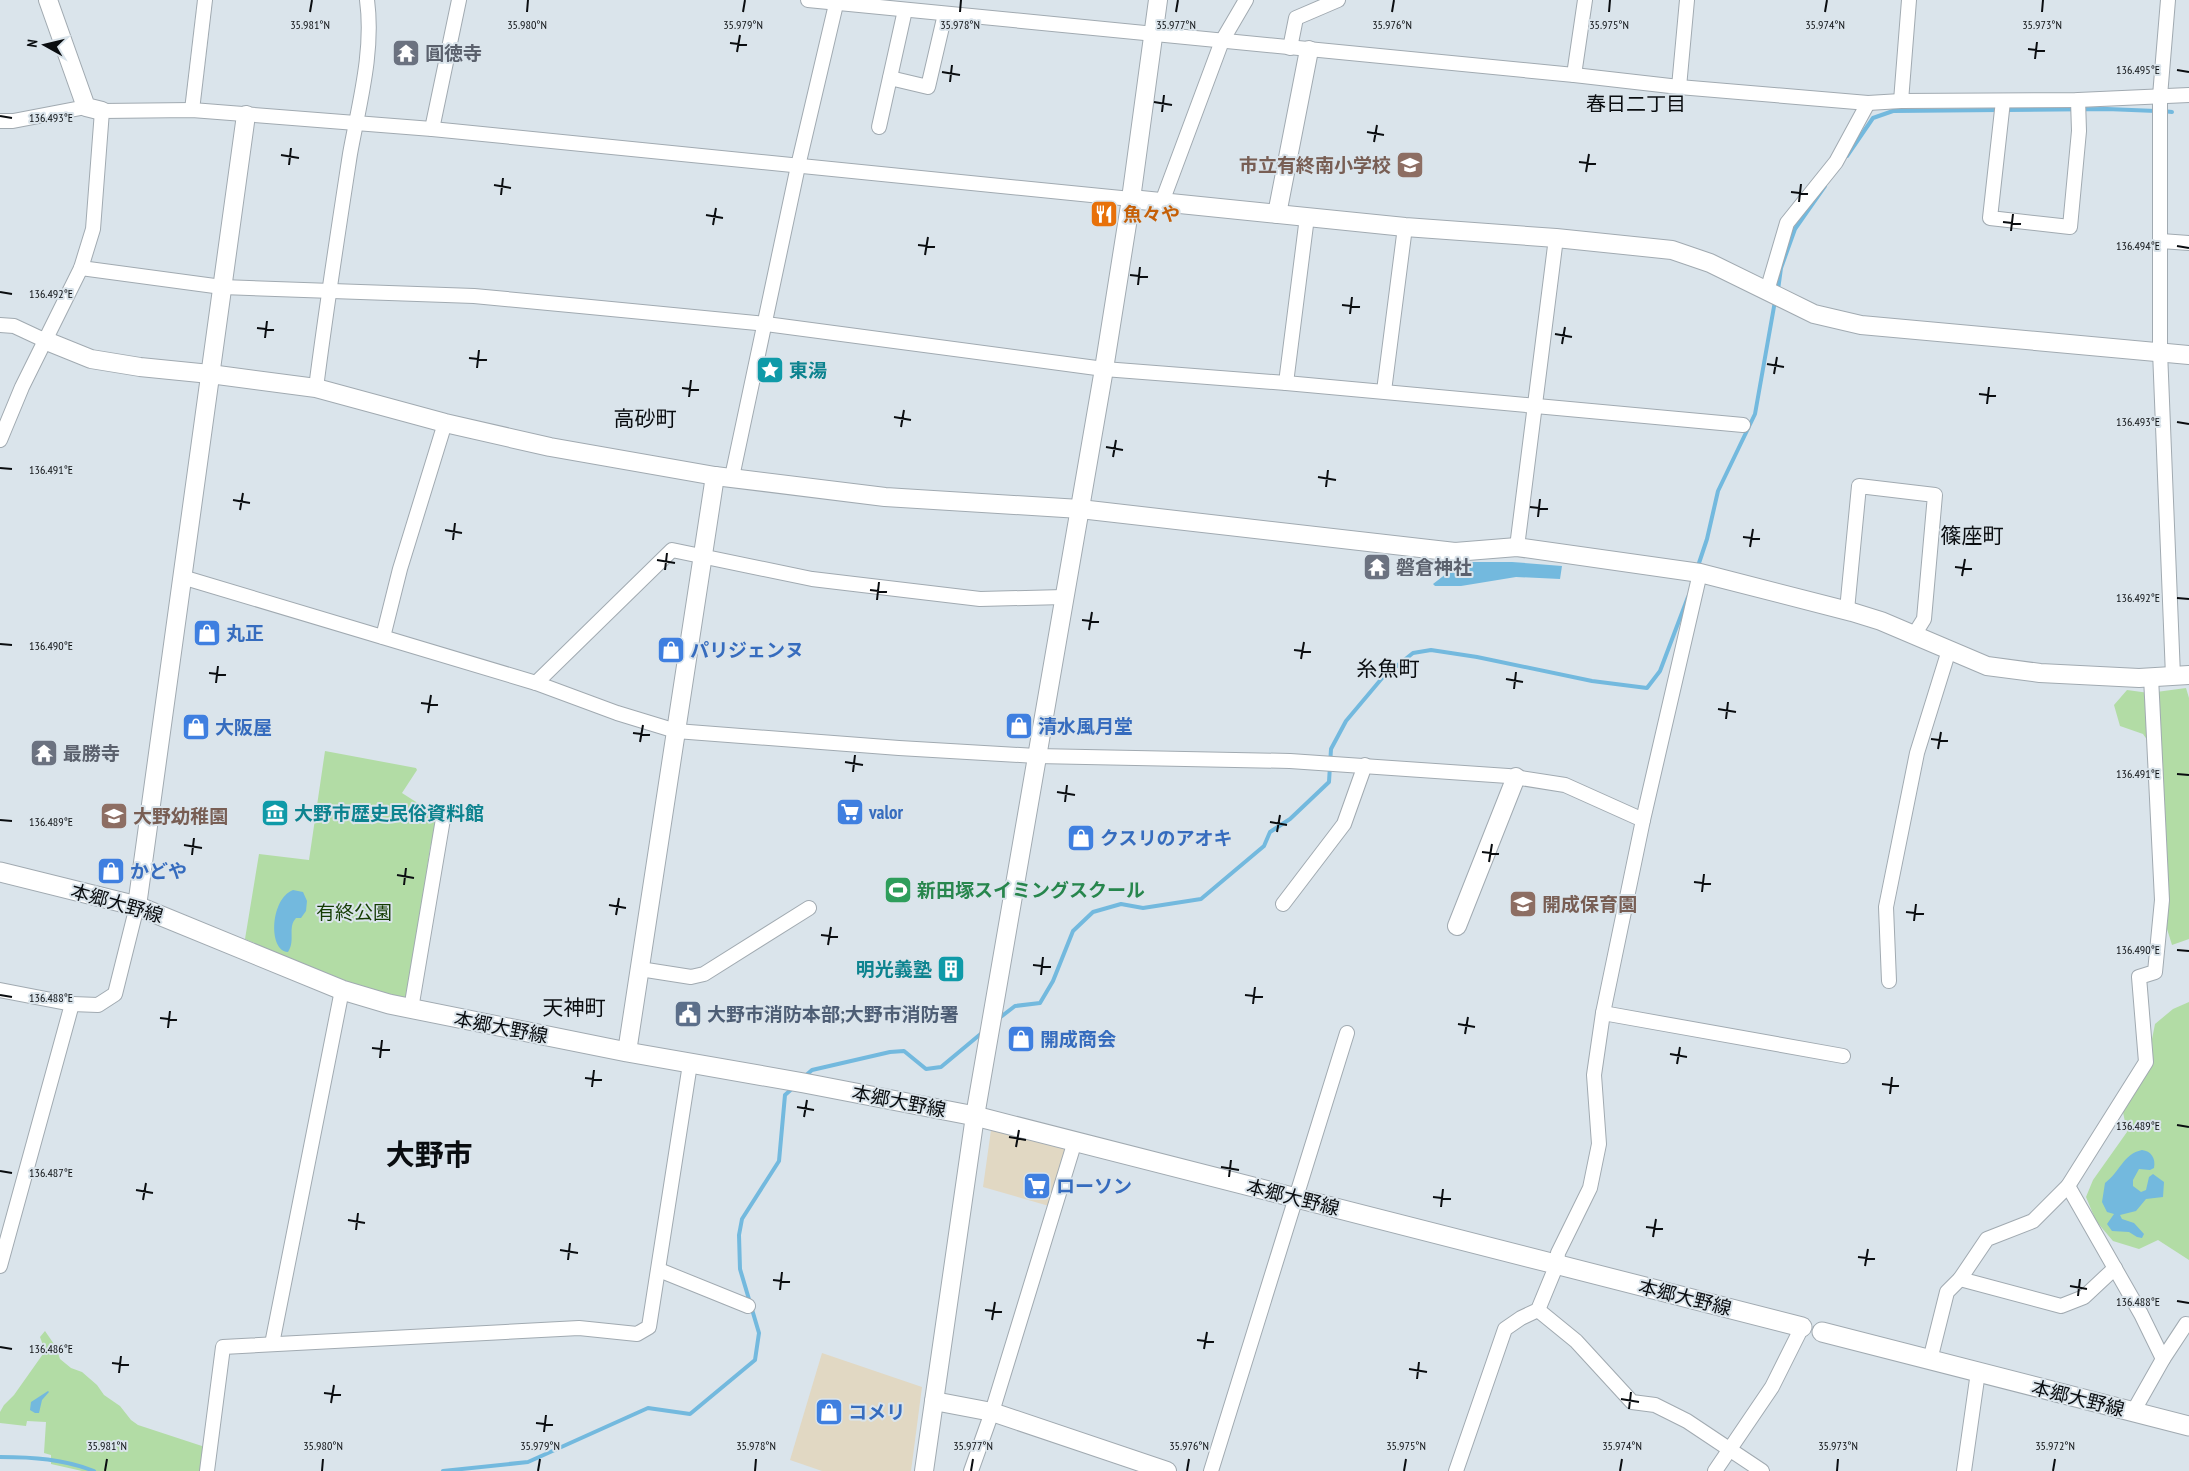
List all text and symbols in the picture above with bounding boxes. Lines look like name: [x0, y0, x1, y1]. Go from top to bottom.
text: 35.981°N: [290, 17, 330, 32]
text: 35.980°N: [507, 17, 547, 32]
text: 35.979°N: [723, 17, 763, 32]
text: 35.978°N: [940, 17, 980, 32]
text: 35.977°N: [1156, 17, 1196, 32]
text: 35.976°N: [1372, 17, 1412, 32]
text: 35.975°N: [1589, 17, 1629, 32]
text: 35.974°N: [1805, 17, 1845, 32]
text: 35.973°N: [2022, 17, 2062, 32]
north arrow: [20, 20, 70, 70]
text: N: [23, 38, 42, 48]
temple icon: 圓徳寺: [391, 38, 421, 68]
place label: 圓徳寺: [425, 41, 482, 65]
text: 136.495°E: [2116, 62, 2160, 77]
district label: 春日二丁目: [1586, 91, 1686, 117]
text: 136.493°E: [29, 110, 73, 125]
school or university icon: 市立有終南小学校: [1395, 150, 1425, 180]
place label: 市立有終南小学校: [1239, 153, 1391, 177]
restaurant icon: 魚々や: [1089, 199, 1119, 229]
place label: 魚々や: [1123, 202, 1180, 226]
text: 136.494°E: [2116, 238, 2160, 253]
text: 136.492°E: [29, 286, 73, 301]
place icon: 東湯: [755, 355, 785, 385]
place label: 東湯: [789, 358, 827, 382]
district label: 高砂町: [614, 405, 677, 432]
text: 136.493°E: [2116, 414, 2160, 429]
text: 136.491°E: [29, 462, 73, 477]
district label: 篠座町: [1941, 522, 2004, 549]
temple icon: 磐倉神社: [1362, 552, 1392, 582]
place label: 磐倉神社: [1396, 555, 1472, 579]
text: 136.492°E: [2116, 590, 2160, 605]
shop icon: 丸正: [192, 618, 222, 648]
place label: 丸正: [226, 621, 264, 645]
shop icon: パリジェンヌ: [656, 635, 686, 665]
text: 136.490°E: [29, 638, 73, 653]
place label: パリジェンヌ: [690, 638, 804, 662]
district label: 糸魚町: [1357, 655, 1420, 682]
shop icon: 清水風月堂: [1004, 711, 1034, 741]
shop icon: 大阪屋: [181, 712, 211, 742]
place label: 清水風月堂: [1038, 714, 1133, 738]
place label: 大阪屋: [215, 715, 272, 739]
temple icon: 最勝寺: [29, 738, 59, 768]
place label: 最勝寺: [63, 741, 120, 765]
text: 136.491°E: [2116, 766, 2160, 781]
supermarket icon: valor: [835, 797, 865, 827]
museum icon: 大野市歴史民俗資料館: [260, 798, 290, 828]
place label: valor: [868, 800, 904, 824]
school or university icon: 大野幼稚園: [99, 801, 129, 831]
place label: 大野市歴史民俗資料館: [294, 801, 484, 825]
place label: 大野幼稚園: [133, 804, 228, 828]
text: 136.489°E: [29, 814, 73, 829]
shop icon: クスリのアオキ: [1066, 823, 1096, 853]
place label: クスリのアオキ: [1100, 826, 1232, 850]
shop icon: かどや: [96, 856, 126, 886]
place label: かどや: [130, 859, 187, 883]
sports icon: 新田塚スイミングスクール: [883, 875, 913, 905]
street label: 本郷大野線: [68, 878, 166, 928]
place label: 新田塚スイミングスクール: [917, 878, 1145, 902]
school or university icon: 開成保育園: [1508, 889, 1538, 919]
place label: 開成保育園: [1542, 892, 1637, 916]
park label: 有終公園: [316, 900, 392, 924]
text: 136.490°E: [2116, 942, 2160, 957]
building icon: 明光義塾: [936, 954, 966, 984]
place label: 明光義塾: [856, 957, 932, 981]
text: 136.488°E: [29, 990, 73, 1005]
district label: 天神町: [543, 994, 606, 1021]
public building icon: 大野市消防本部;大野市消防署: [673, 999, 703, 1029]
place label: 大野市消防本部;大野市消防署: [707, 1002, 959, 1026]
street label: 本郷大野線: [452, 1006, 550, 1048]
shop icon: 開成商会: [1006, 1024, 1036, 1054]
place label: 開成商会: [1040, 1027, 1116, 1051]
street label: 本郷大野線: [850, 1080, 948, 1122]
text: 136.489°E: [2116, 1118, 2160, 1133]
district label: 大野市: [385, 1135, 473, 1173]
text: 136.487°E: [29, 1165, 73, 1180]
supermarket icon: ローソン: [1022, 1171, 1052, 1201]
place label: ローソン: [1056, 1174, 1132, 1198]
street label: 本郷大野線: [1244, 1174, 1342, 1220]
street label: 本郷大野線: [1636, 1274, 1734, 1320]
text: 136.488°E: [2116, 1294, 2160, 1309]
text: 136.486°E: [29, 1341, 73, 1356]
street label: 本郷大野線: [2029, 1375, 2127, 1421]
shop icon: コメリ: [814, 1397, 844, 1427]
place label: コメリ: [848, 1400, 905, 1424]
text: 35.981°N: [87, 1438, 127, 1453]
text: 35.980°N: [303, 1438, 343, 1453]
text: 35.979°N: [520, 1438, 560, 1453]
text: 35.978°N: [736, 1438, 776, 1453]
text: 35.977°N: [953, 1438, 993, 1453]
text: 35.976°N: [1169, 1438, 1209, 1453]
text: 35.975°N: [1386, 1438, 1426, 1453]
text: 35.974°N: [1602, 1438, 1642, 1453]
text: 35.973°N: [1818, 1438, 1858, 1453]
text: 35.972°N: [2035, 1438, 2075, 1453]

